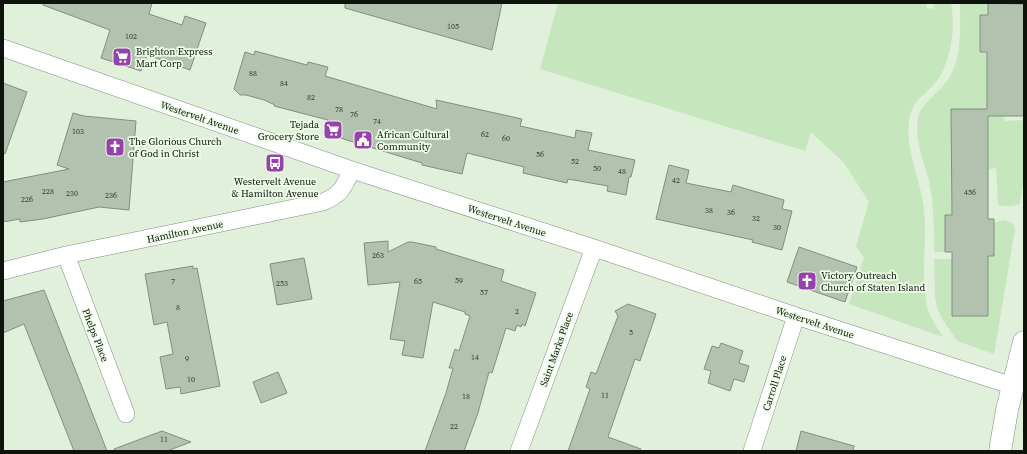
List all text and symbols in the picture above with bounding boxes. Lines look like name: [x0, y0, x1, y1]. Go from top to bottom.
house number: 105: [447, 21, 459, 32]
house number: 102: [125, 31, 137, 42]
place label: Brighton Express Mart Corp: [136, 45, 213, 70]
supermarket icon: Brighton Express Mart Corp: [111, 46, 133, 68]
house number: 88: [249, 68, 257, 79]
house number: 84: [280, 78, 288, 89]
house number: 82: [307, 92, 315, 103]
street label: Westervelt Avenue: [159, 98, 241, 137]
house number: 78: [335, 104, 343, 115]
house number: 76: [350, 109, 358, 120]
house number: 74: [373, 116, 381, 127]
place label: Tejada Grocery Store: [258, 118, 320, 143]
supermarket icon: Tejada Grocery Store: [322, 119, 344, 141]
house number: 103: [72, 126, 84, 137]
place label: African Cultural Community: [377, 128, 449, 153]
public building icon: African Cultural Community: [352, 129, 374, 151]
house number: 62: [481, 129, 489, 140]
house number: 60: [502, 133, 510, 144]
place label: The Glorious Church of God in Christ: [129, 135, 222, 160]
church icon: The Glorious Church of God in Christ: [104, 136, 126, 158]
house number: 56: [536, 149, 544, 160]
bus stop icon: Westervelt Avenue & Hamilton Avenue: [264, 152, 286, 174]
house number: 52: [571, 156, 579, 167]
house number: 50: [593, 163, 601, 174]
house number: 48: [618, 166, 626, 177]
place label: Westervelt Avenue & Hamilton Avenue: [231, 175, 319, 200]
house number: 42: [672, 175, 680, 186]
house number: 228: [42, 186, 54, 197]
house number: 456: [964, 187, 976, 198]
house number: 230: [66, 188, 78, 199]
house number: 236: [105, 190, 117, 201]
house number: 226: [21, 194, 33, 205]
street label: Westervelt Avenue: [466, 202, 548, 239]
house number: 38: [705, 205, 713, 216]
house number: 36: [727, 207, 735, 218]
house number: 32: [752, 213, 760, 224]
street label: Hamilton Avenue: [146, 217, 224, 246]
house number: 30: [773, 222, 781, 233]
house number: 263: [372, 250, 384, 261]
place label: Victory Outreach Church of Staten Island: [821, 269, 926, 294]
church icon: Victory Outreach Church of Staten Island: [796, 270, 818, 292]
house number: 59: [455, 275, 463, 286]
house number: 7: [171, 276, 175, 287]
house number: 65: [414, 276, 422, 287]
house number: 253: [276, 278, 288, 289]
house number: 57: [480, 287, 488, 298]
house number: 8: [176, 302, 180, 313]
street label: Westervelt Avenue: [774, 304, 856, 341]
house number: 2: [515, 306, 519, 317]
street label: Phelps Place: [79, 307, 112, 364]
street label: Saint Marks Place: [537, 310, 576, 388]
house number: 5: [629, 327, 633, 338]
house number: 14: [471, 352, 479, 363]
house number: 9: [185, 353, 189, 364]
street label: Carroll Place: [759, 354, 790, 412]
house number: 10: [187, 374, 195, 385]
house number: 11: [601, 390, 609, 401]
house number: 18: [462, 391, 470, 402]
house number: 22: [450, 421, 458, 432]
house number: 11: [160, 434, 168, 445]

